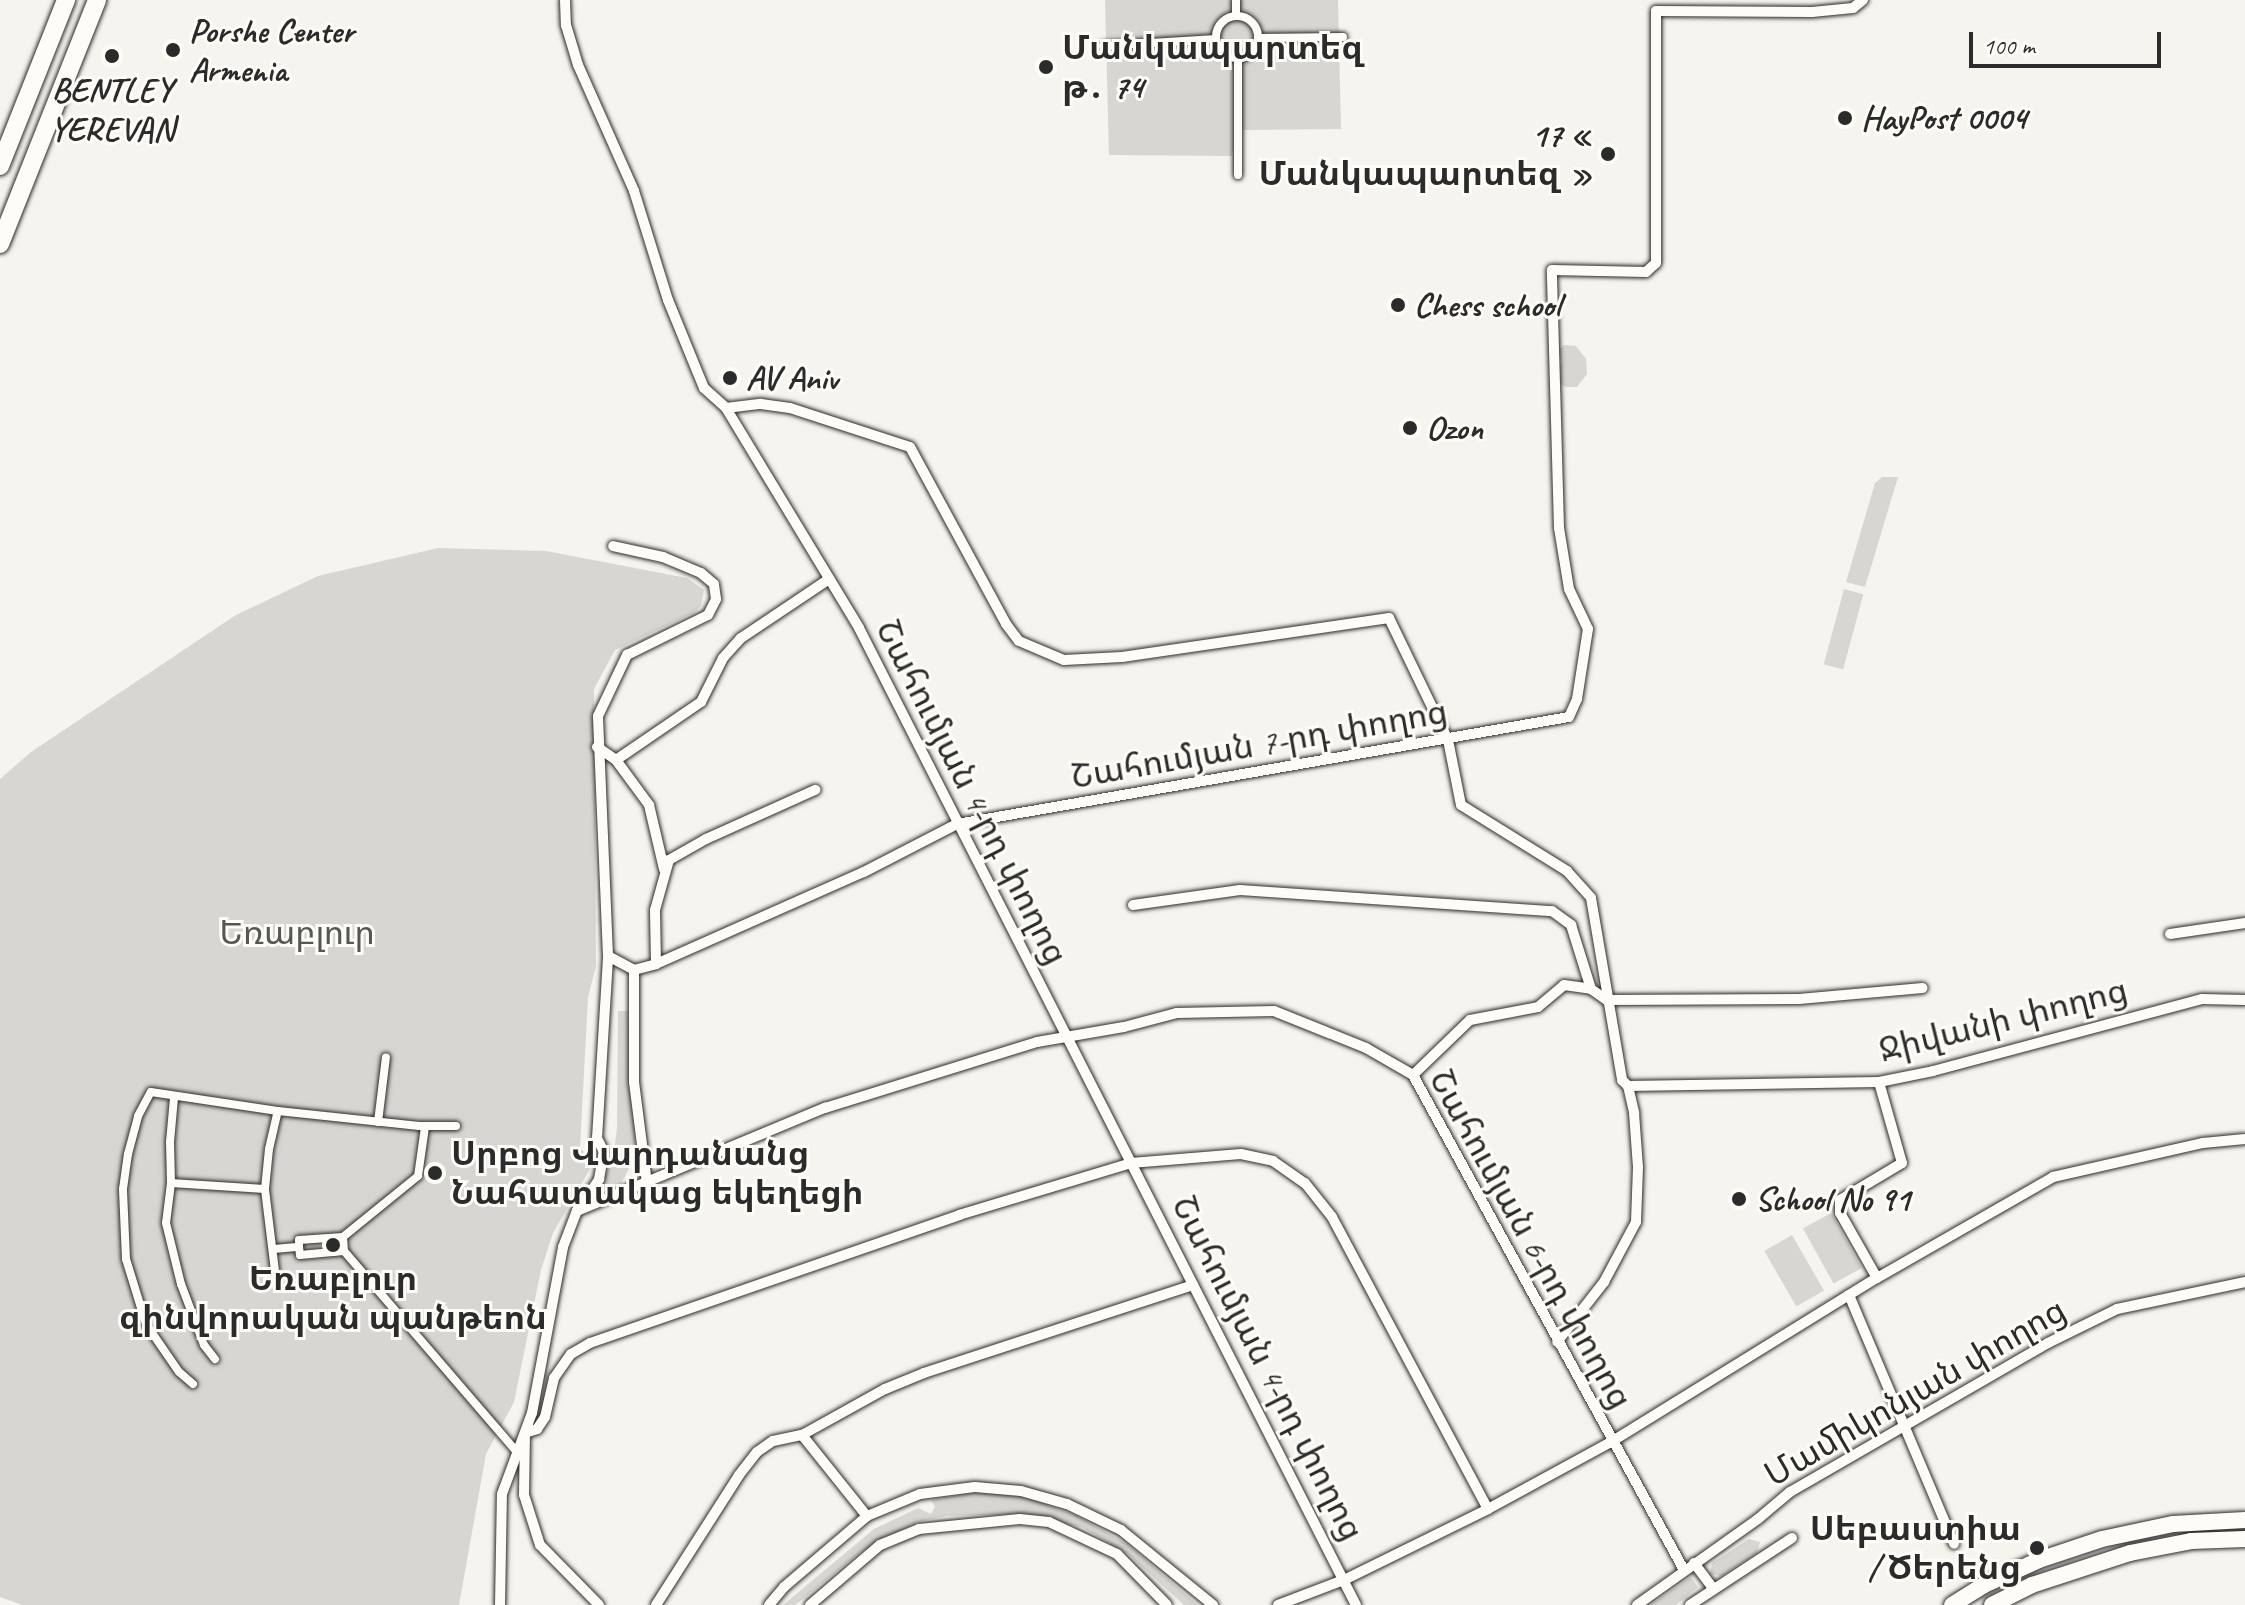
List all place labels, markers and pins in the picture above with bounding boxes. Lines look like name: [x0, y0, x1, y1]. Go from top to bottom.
place label: Porshe Center Armenia: [189, 10, 354, 90]
place label: Մանկապարտեզ թ․ 74: [1062, 27, 1363, 106]
marker: Porshe Center Armenia: [164, 41, 182, 59]
marker: BENTLEY YEREVAN: [103, 47, 121, 65]
marker: Մանկապարտեզ թ․ 74: [1037, 58, 1055, 76]
place label: BENTLEY YEREVAN: [50, 69, 174, 148]
place label: HayPost 0004: [1861, 98, 2027, 138]
marker: HayPost 0004: [1836, 109, 1854, 127]
place label: 17 « Մանկապարտեզ »: [1258, 114, 1592, 194]
marker: 17 « Մանկապարտեզ »: [1599, 145, 1617, 163]
place label: Chess school: [1414, 285, 1560, 325]
marker: Chess school: [1389, 296, 1407, 314]
place label: AV Aniv: [746, 358, 837, 398]
marker: AV Aniv: [721, 369, 739, 387]
place label: Ozon: [1426, 408, 1483, 448]
marker: Ozon: [1401, 419, 1419, 437]
place label: Սրբոց Վարդանանց Նահատակաց եկեղեցի: [451, 1133, 864, 1212]
marker: Սրբոց Վարդանանց Նահատակաց եկեղեցի: [426, 1164, 444, 1182]
place label: School No 91: [1755, 1179, 1910, 1219]
marker: School No 91: [1730, 1190, 1748, 1208]
marker: Եռաբլուր զինվորական պանթեոն: [324, 1236, 342, 1254]
place label: Եռաբլուր զինվորական պանթեոն: [119, 1258, 547, 1338]
place label: Սեբաստիա / Ծերենց: [1810, 1508, 2021, 1588]
marker: Սեբաստիա / Ծերենց: [2028, 1539, 2046, 1557]

